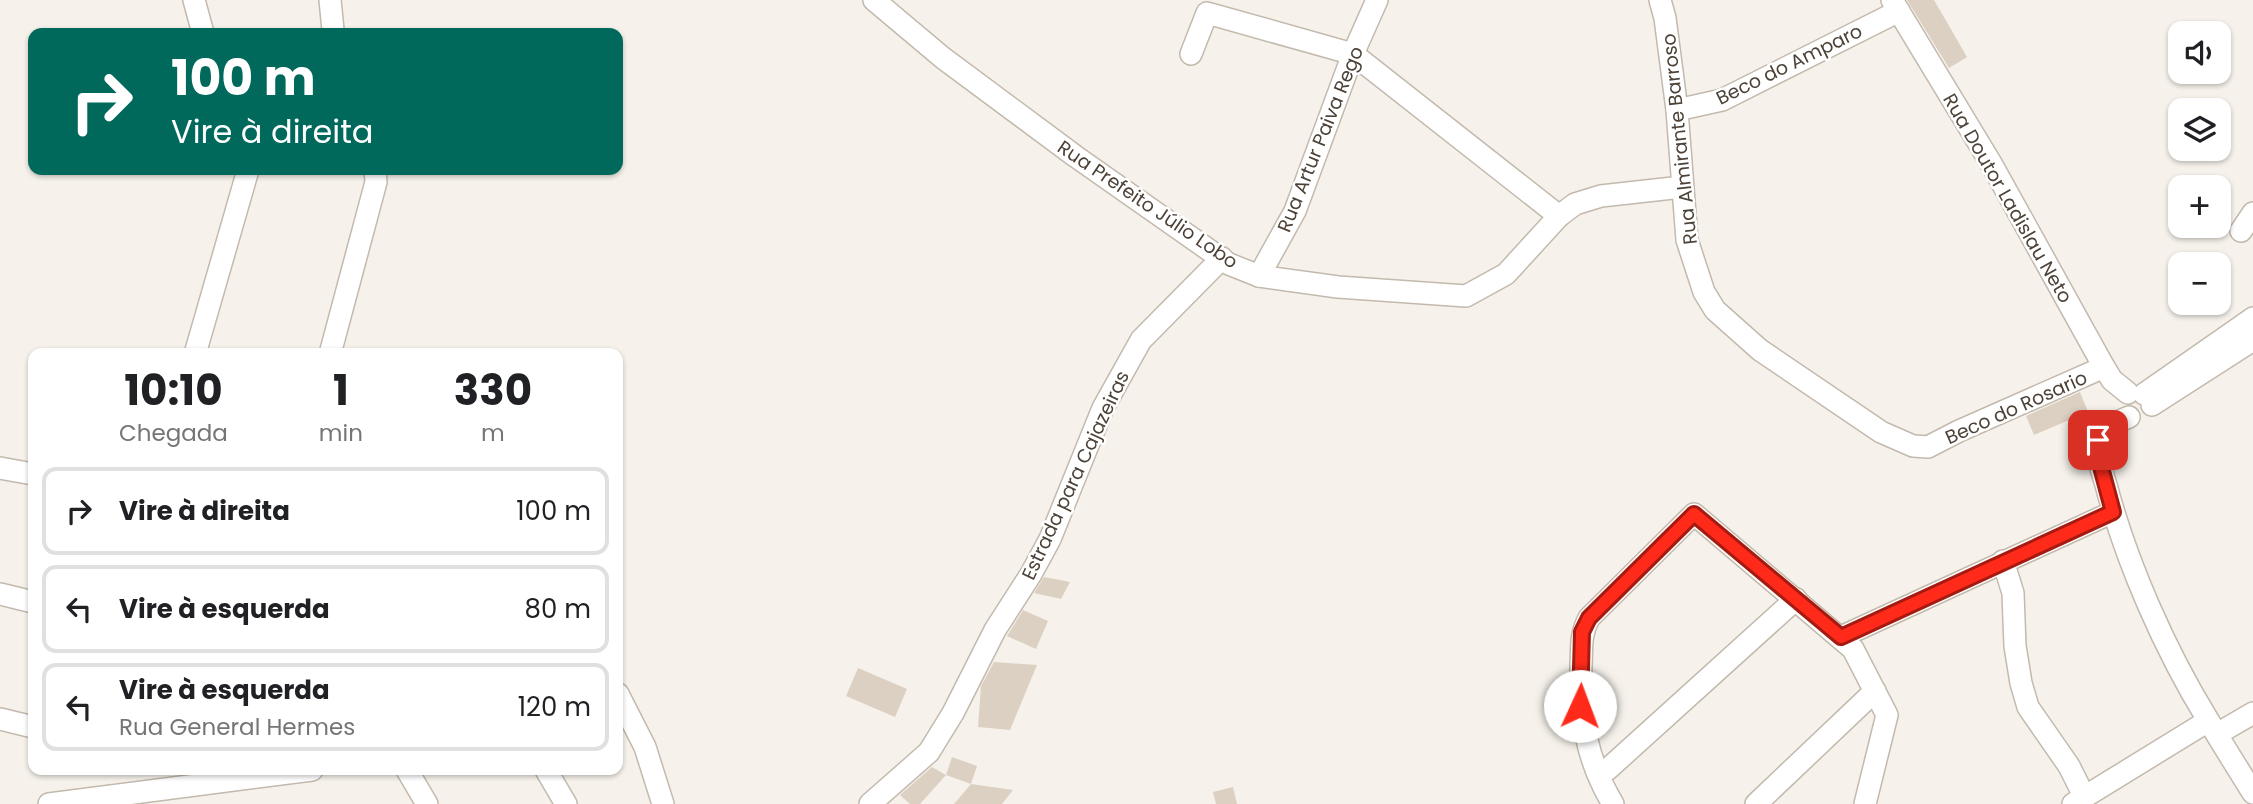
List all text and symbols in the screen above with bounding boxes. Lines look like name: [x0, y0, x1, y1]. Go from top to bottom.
street label: Beco do Amparo: [1712, 17, 1867, 112]
map controls: [2168, 21, 2231, 315]
button: sound: [2168, 21, 2231, 84]
street label: Rua Almirante Barroso: [1655, 32, 1704, 246]
street label: Rua Artur Paiva Rego: [1271, 42, 1370, 236]
text: 100 m: [171, 44, 316, 112]
icon: right: [56, 56, 147, 147]
street label: Rua Doutor Ladislau Neto: [1936, 88, 2079, 308]
button: layers: [2168, 98, 2231, 161]
text: Vire à direita: [171, 109, 373, 154]
street label: Rua Prefeito Júlio Lobo: [1052, 134, 1243, 275]
button: +: [2168, 175, 2231, 238]
button: −: [2168, 252, 2231, 315]
text: 10:10: [124, 361, 223, 420]
text: 1: [333, 361, 349, 420]
text: 330: [454, 361, 532, 420]
street label: Beco do Rosario: [1941, 364, 2091, 451]
street label: Estrada para Cajazeiras: [1015, 366, 1136, 584]
pin: [2068, 410, 2128, 470]
text: Chegada: [119, 417, 228, 449]
text: min: [319, 417, 363, 449]
text: m: [481, 417, 505, 449]
icon: arrive: [2079, 421, 2117, 459]
icon: right: [60, 492, 98, 530]
text: Vire à direita: [119, 493, 290, 529]
text: 100 m: [516, 493, 591, 529]
icon: left: [60, 590, 98, 628]
text: Vire à esquerda: [119, 591, 330, 627]
text: 80 m: [525, 591, 591, 627]
position arrow: [1543, 669, 1617, 743]
text: Vire à esquerda: [119, 672, 330, 708]
icon: left: [60, 688, 98, 726]
text: 120 m: [518, 689, 591, 725]
text: Rua General Hermes: [119, 711, 355, 743]

